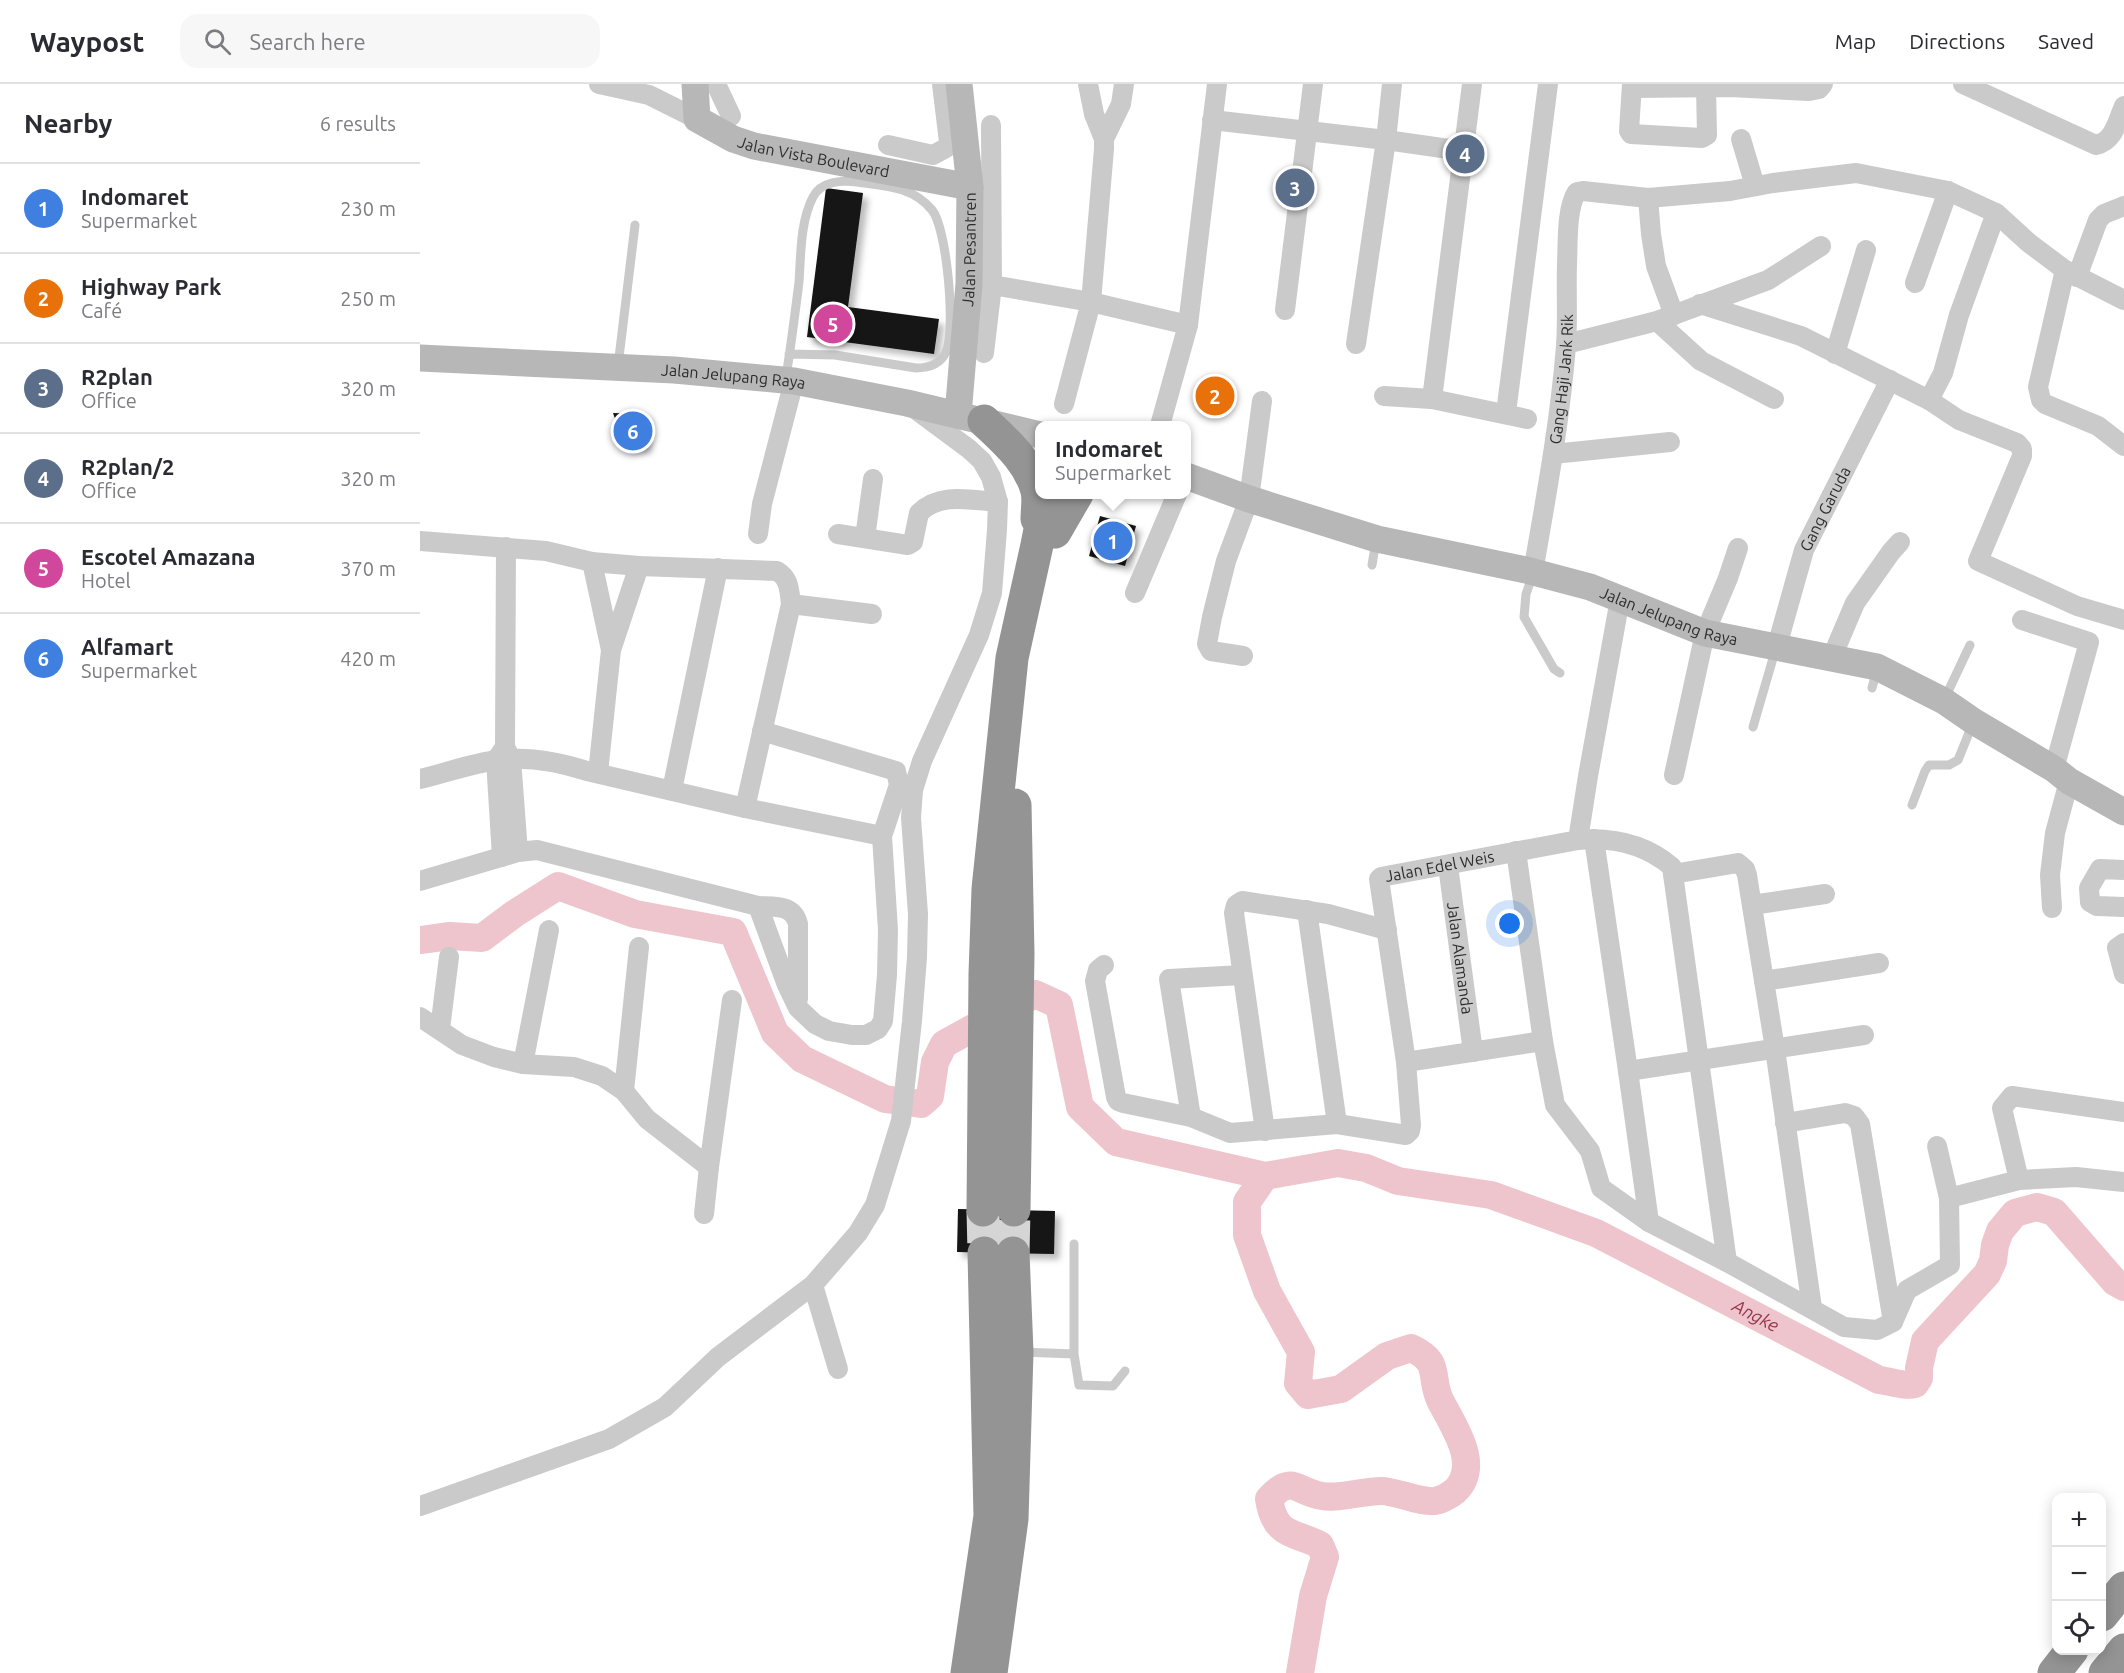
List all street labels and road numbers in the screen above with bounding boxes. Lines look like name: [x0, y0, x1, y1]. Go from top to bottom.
street label: Jalan Vista Boulevard: [735, 132, 891, 181]
street label: Jalan Pesantren: [958, 192, 979, 307]
street label: Gang Haji Jank Rik: [1546, 314, 1576, 445]
street label: Jalan Jelupang Raya: [661, 360, 807, 392]
street label: Gang Garuda: [1796, 463, 1854, 554]
street label: Jalan Jelupang Raya: [1598, 583, 1739, 648]
street label: Jalan Edel Weis: [1384, 847, 1496, 885]
street label: Jalan Alamanda: [1444, 901, 1477, 1015]

